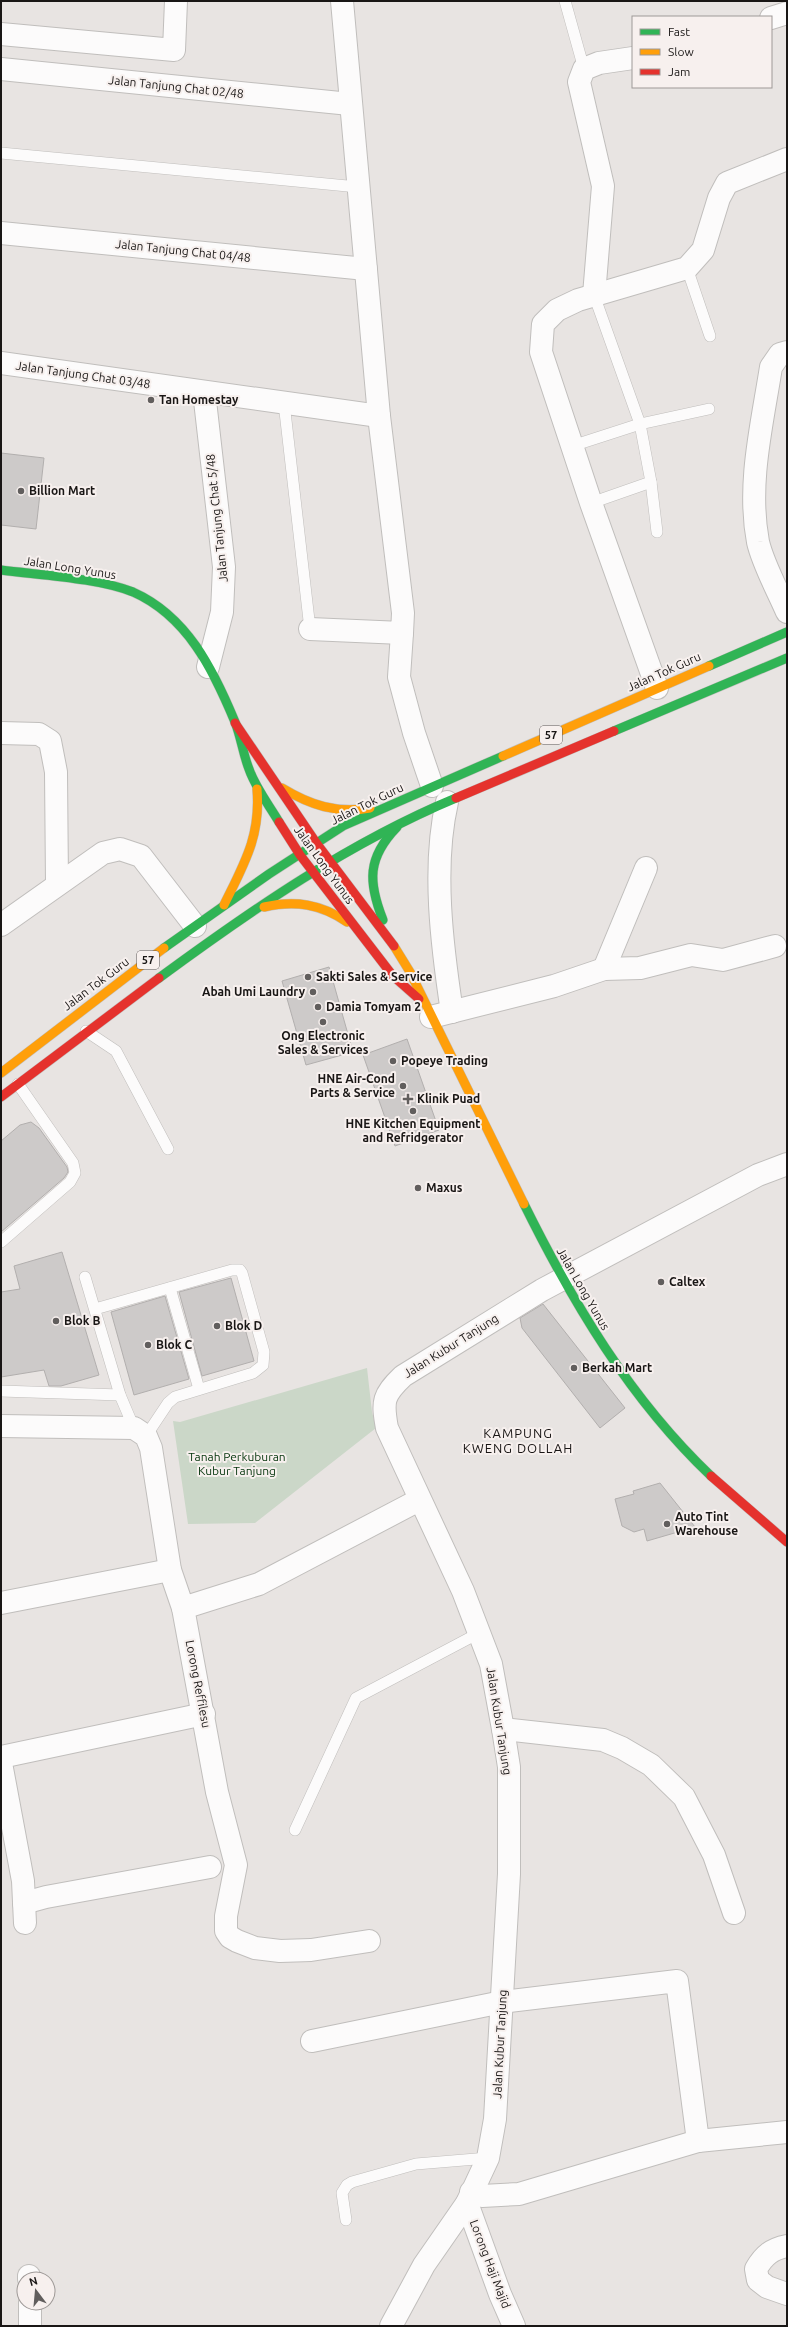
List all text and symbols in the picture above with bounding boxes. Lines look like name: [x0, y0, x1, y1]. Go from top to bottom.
legend: [632, 16, 772, 88]
text: Fast: [668, 25, 690, 38]
text: Slow: [668, 45, 694, 58]
text: Jam: [668, 65, 690, 78]
street label: Jalan Tanjung Chat 02/48: [108, 73, 244, 100]
street label: Jalan Tanjung Chat 04/48: [115, 237, 251, 264]
street label: Jalan Tanjung Chat 03/48: [15, 359, 151, 390]
place label: Tan Homestay: [159, 393, 239, 406]
marker: Tan Homestay: [146, 395, 156, 405]
street label: Jalan Tanjung Chat 5/48: [203, 453, 230, 583]
place label: Billion Mart: [29, 484, 95, 497]
marker: Billion Mart: [16, 486, 26, 496]
street label: Jalan Long Yunus: [23, 554, 117, 581]
street label: Jalan Tok Guru: [625, 650, 703, 694]
road number: 57: [540, 726, 562, 744]
street label: Jalan Tok Guru: [328, 780, 405, 827]
street label: Jalan Long Yunus: [292, 823, 357, 906]
road number: 57: [137, 951, 159, 969]
street label: Jalan Tok Guru: [60, 955, 131, 1013]
place label: Sakti Sales & Service: [316, 970, 433, 983]
marker: Sakti Sales & Service: [303, 972, 313, 982]
place label: Abah Umi Laundry: [202, 985, 306, 998]
marker: Abah Umi Laundry: [308, 987, 318, 997]
place label: Damia Tomyam 2: [326, 1000, 421, 1013]
marker: Damia Tomyam 2: [313, 1002, 323, 1012]
marker: Ong Electronic Sales & Services: [318, 1017, 328, 1027]
place label: Ong Electronic Sales & Services: [278, 1029, 369, 1056]
place label: Popeye Trading: [401, 1054, 488, 1067]
marker: Popeye Trading: [388, 1056, 398, 1066]
place label: HNE Air-Cond Parts & Service: [310, 1072, 395, 1099]
marker: HNE Air-Cond Parts & Service: [398, 1081, 408, 1091]
place label: Klinik Puad: [417, 1092, 480, 1105]
marker: Klinik Puad: [402, 1093, 414, 1105]
marker: HNE Kitchen Equipment and Refridgerator: [408, 1106, 418, 1116]
place label: HNE Kitchen Equipment and Refridgerator: [346, 1117, 481, 1144]
place label: Maxus: [426, 1181, 463, 1194]
marker: Maxus: [413, 1183, 423, 1193]
street label: Jalan Long Yunus: [555, 1245, 612, 1332]
place label: Caltex: [669, 1275, 706, 1288]
marker: Caltex: [656, 1277, 666, 1287]
street label: Jalan Kubur Tanjung: [401, 1311, 500, 1380]
place label: Blok B: [64, 1314, 100, 1327]
marker: Blok B: [51, 1316, 61, 1326]
place label: Blok D: [225, 1319, 262, 1332]
marker: Blok D: [212, 1321, 222, 1331]
place label: Blok C: [156, 1338, 192, 1351]
marker: Blok C: [143, 1340, 153, 1350]
place label: Berkah Mart: [582, 1361, 652, 1374]
marker: Berkah Mart: [569, 1363, 579, 1373]
district label: KAMPUNG KWENG DOLLAH: [463, 1426, 573, 1455]
park label: Tanah Perkuburan Kubur Tanjung: [188, 1450, 286, 1477]
place label: Auto Tint Warehouse: [675, 1510, 738, 1537]
marker: Auto Tint Warehouse: [662, 1519, 672, 1529]
street label: Lorong Reffilesu: [184, 1639, 213, 1729]
street label: Jalan Kubur Tanjung: [485, 1666, 514, 1776]
street label: Jalan Kubur Tanjung: [490, 1989, 509, 2099]
street label: Lorong Haji Majid: [468, 2218, 513, 2310]
north arrow: [16, 2271, 56, 2311]
text: N: [28, 2274, 39, 2288]

